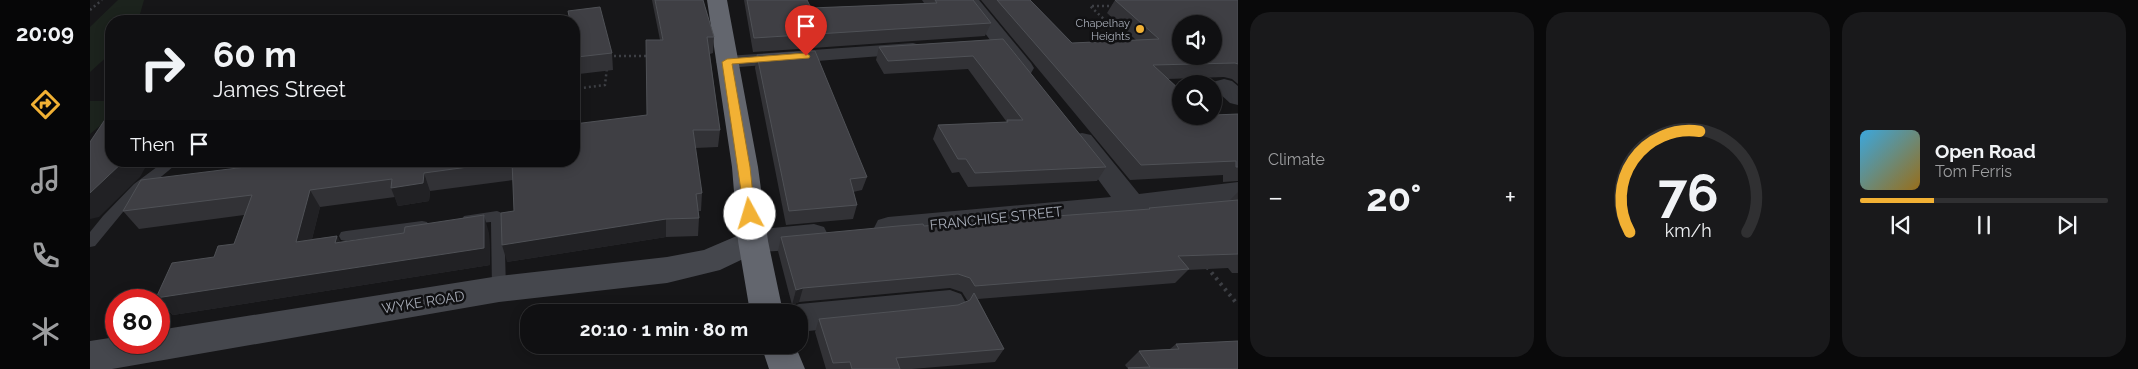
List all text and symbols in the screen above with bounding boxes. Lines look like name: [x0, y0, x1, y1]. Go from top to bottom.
pin: [785, 5, 827, 56]
icon: arrive: [792, 12, 820, 40]
map controls: [1172, 15, 1222, 125]
button: sound: [1172, 15, 1222, 65]
place label: Chapelhay Heights: [1076, 17, 1130, 43]
text: 20:09: [16, 20, 74, 46]
marker: Chapelhay Heights: [1134, 23, 1146, 35]
text: 60 m: [213, 34, 297, 75]
icon: right: [130, 35, 195, 100]
button: search: [1172, 75, 1222, 125]
text: James Street: [213, 76, 346, 102]
icon: directions: [28, 87, 63, 122]
icon: arrive: [185, 130, 213, 158]
text: Then: [130, 133, 175, 155]
text: Open Road: [1935, 140, 2036, 162]
text: Climate: [1268, 150, 1325, 169]
icon: music: [28, 162, 63, 197]
text: 76: [1658, 162, 1718, 223]
text: Tom Ferris: [1935, 162, 2012, 181]
text: 20°: [1366, 175, 1421, 220]
text: −: [1268, 181, 1283, 214]
text: +: [1504, 181, 1516, 214]
position arrow: [723, 187, 775, 239]
street label: FRANCHISE STREET: [929, 203, 1064, 233]
icon: previous: [1887, 211, 1915, 239]
icon: pause: [1970, 211, 1998, 239]
icon: next: [2053, 211, 2081, 239]
text: km/h: [1664, 220, 1712, 241]
icon: phone: [28, 238, 63, 273]
street label: WYKE ROAD: [380, 288, 466, 316]
speed limit sign: 80: [105, 289, 170, 354]
icon: climate: [28, 314, 63, 349]
text: 20:10 · 1 min · 80 m: [580, 318, 748, 340]

